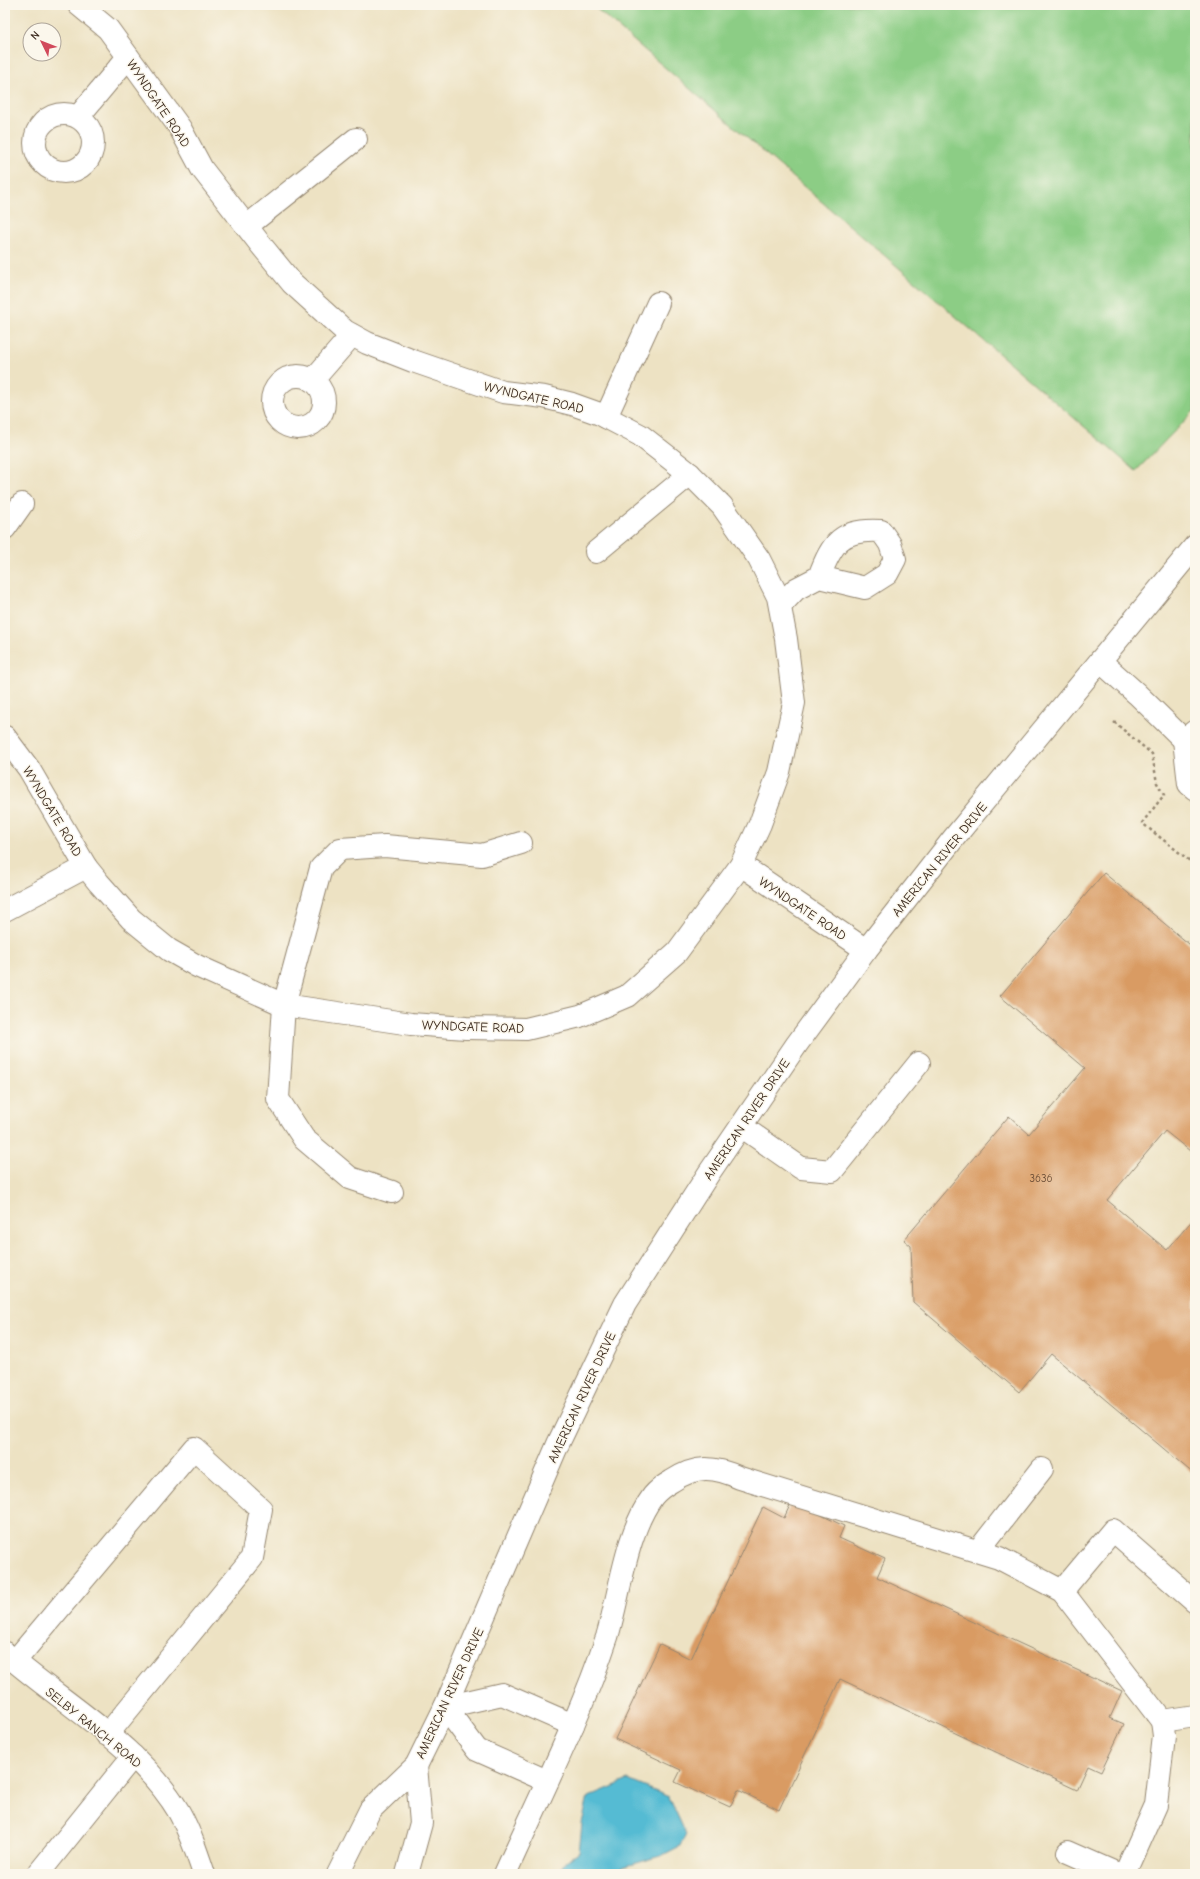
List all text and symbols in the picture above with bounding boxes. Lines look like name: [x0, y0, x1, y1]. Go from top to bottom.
north arrow: [22, 22, 62, 62]
text: N: [28, 28, 42, 43]
street label: WYNDGATE ROAD: [124, 57, 193, 150]
street label: WYNDGATE ROAD: [482, 379, 585, 416]
street label: WYNDGATE ROAD: [20, 764, 85, 859]
street label: AMERICAN RIVER DRIVE: [889, 799, 990, 920]
street label: WYNDGATE ROAD: [756, 874, 849, 943]
street label: WYNDGATE ROAD: [422, 1017, 524, 1036]
street label: AMERICAN RIVER DRIVE: [700, 1056, 793, 1183]
house number: 3636: [1029, 1172, 1053, 1185]
street label: AMERICAN RIVER DRIVE: [544, 1329, 618, 1465]
street label: AMERICAN RIVER DRIVE: [412, 1625, 486, 1761]
street label: SELBY RANCH ROAD: [43, 1684, 145, 1771]

